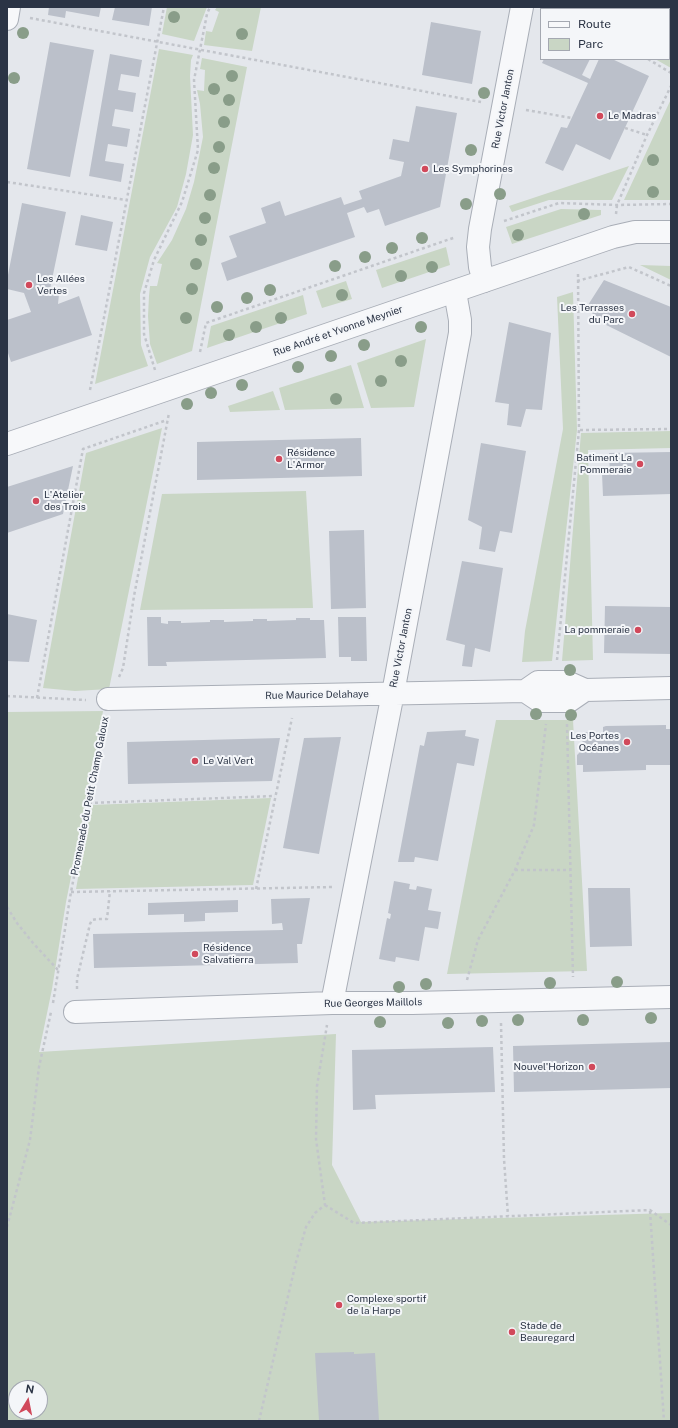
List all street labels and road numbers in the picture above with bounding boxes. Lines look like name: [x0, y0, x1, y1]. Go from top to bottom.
street label: Rue Victor Janton: [489, 68, 517, 150]
street label: Rue André et Yvonne Meynier: [271, 303, 405, 359]
street label: Rue Victor Janton: [387, 607, 415, 689]
street label: Rue Maurice Delahaye: [265, 688, 369, 702]
street label: Promenade du Petit Champ Galoux: [69, 715, 111, 877]
street label: Rue Georges Maillols: [324, 996, 422, 1010]

